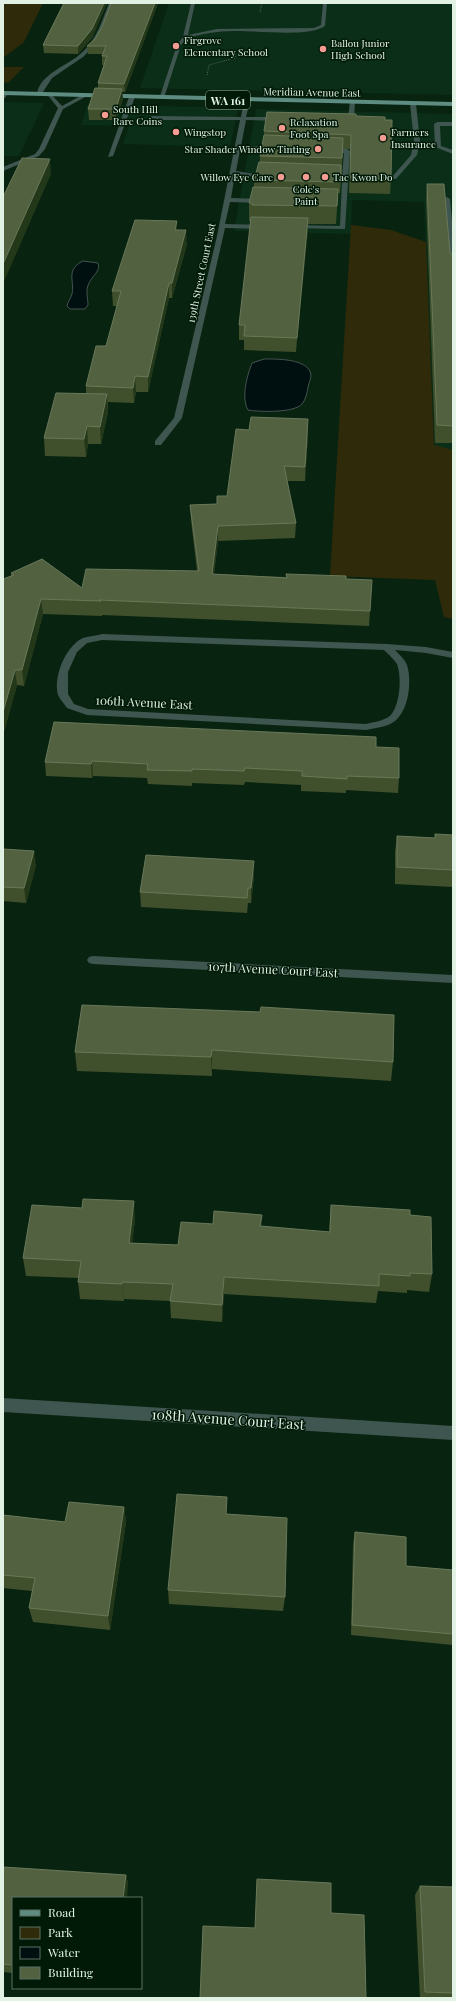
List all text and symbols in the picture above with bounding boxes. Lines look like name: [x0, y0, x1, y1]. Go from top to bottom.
place label: Firgrove Elementary School: [184, 33, 268, 59]
place label: Ballou Junior High School: [331, 36, 390, 62]
marker: Firgrove Elementary School: [171, 41, 181, 51]
marker: Ballou Junior High School: [318, 44, 328, 54]
street label: Meridian Avenue East: [263, 84, 361, 100]
road number: WA 161: [206, 91, 250, 109]
place label: South Hill Rare Coins: [113, 102, 162, 128]
marker: South Hill Rare Coins: [100, 110, 110, 120]
place label: Relaxation Foot Spa: [290, 115, 337, 141]
marker: Relaxation Foot Spa: [277, 123, 287, 133]
place label: Wingstop: [183, 125, 226, 139]
place label: Farmers Insurance: [391, 125, 436, 151]
marker: Wingstop: [171, 127, 181, 137]
marker: Farmers Insurance: [378, 133, 388, 143]
place label: Star Shader Window Tinting: [184, 142, 311, 156]
marker: Star Shader Window Tinting: [313, 144, 323, 154]
place label: Willow Eye Care: [200, 170, 273, 184]
place label: Tae Kwon Do: [333, 170, 393, 184]
marker: Willow Eye Care: [276, 172, 286, 182]
marker: Cole's Paint: [301, 172, 311, 182]
marker: Tae Kwon Do: [320, 172, 330, 182]
place label: Cole's Paint: [293, 182, 319, 208]
street label: 139th Street Court East: [184, 221, 219, 324]
street label: 106th Avenue East: [95, 691, 194, 713]
street label: 107th Avenue Court East: [208, 958, 339, 980]
street label: 108th Avenue Court East: [151, 1404, 306, 1434]
legend: [12, 1897, 142, 1989]
text: Road: [48, 1904, 75, 1920]
text: Park: [48, 1924, 73, 1940]
text: Water: [47, 1944, 81, 1960]
text: Building: [48, 1964, 94, 1980]

